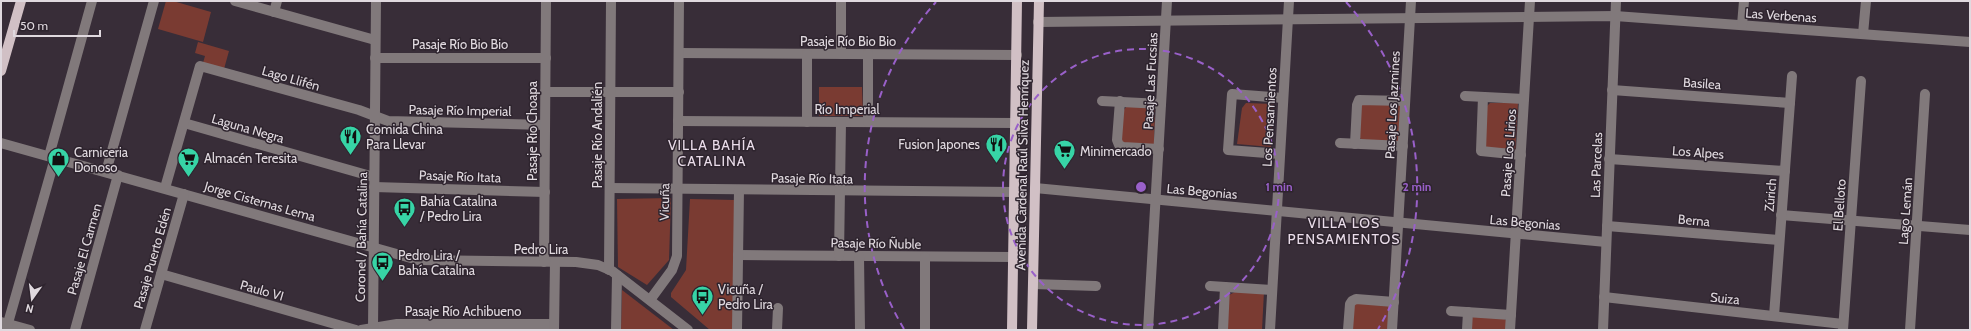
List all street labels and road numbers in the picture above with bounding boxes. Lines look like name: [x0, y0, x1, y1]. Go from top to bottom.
street label: Las Verbenas: [1745, 5, 1818, 26]
street label: Pasaje Las Fucsias: [1139, 31, 1162, 130]
street label: Pasaje Río Bio Bio: [800, 33, 896, 50]
street label: Pasaje Río Bio Bio: [412, 36, 508, 53]
street label: Pasaje Los Jazmines: [1381, 50, 1404, 160]
street label: Avenida Cardenal Raúl Silva Henríquez: [1012, 60, 1032, 270]
street label: Lago Llifén: [260, 62, 322, 94]
street label: Los Pensamientos: [1258, 66, 1280, 167]
street label: Basilea: [1682, 74, 1722, 92]
street label: Pasaje Río Choapa: [524, 80, 541, 181]
street label: Pasaje Río Andalién: [589, 82, 606, 188]
street label: Pasaje Río Imperial: [408, 101, 511, 120]
street label: Río Imperial: [814, 101, 880, 117]
street label: Pasaje Los Lirios: [1497, 108, 1520, 198]
street label: Laguna Negra: [210, 110, 287, 146]
street label: Las Parcelas: [1587, 131, 1605, 198]
street label: Los Alpes: [1671, 142, 1725, 162]
street label: Pasaje Río Itata: [419, 167, 502, 186]
street label: Pasaje Río Itata: [771, 169, 854, 188]
street label: Coronel / Bahía Catalina: [352, 171, 370, 302]
street label: Jorge Cisternas Lema: [202, 177, 318, 225]
street label: Lago Lemán: [1895, 177, 1915, 245]
street label: Zúrich: [1761, 178, 1779, 212]
street label: El Belloto: [1829, 178, 1849, 232]
street label: Las Begonias: [1166, 180, 1239, 202]
street label: Vicuña: [656, 182, 672, 221]
street label: Pasaje El Carmen: [63, 201, 106, 297]
street label: Pasaje Puerto Edén: [130, 205, 175, 311]
street label: Las Begonias: [1489, 211, 1562, 233]
street label: Berna: [1677, 211, 1711, 229]
street label: Pasaje Río Ñuble: [830, 234, 922, 253]
street label: Pedro Lira: [514, 241, 569, 257]
street label: Paulo VI: [238, 276, 286, 304]
street label: Suiza: [1710, 289, 1741, 308]
street label: Pasaje Río Achibueno: [405, 303, 521, 320]

